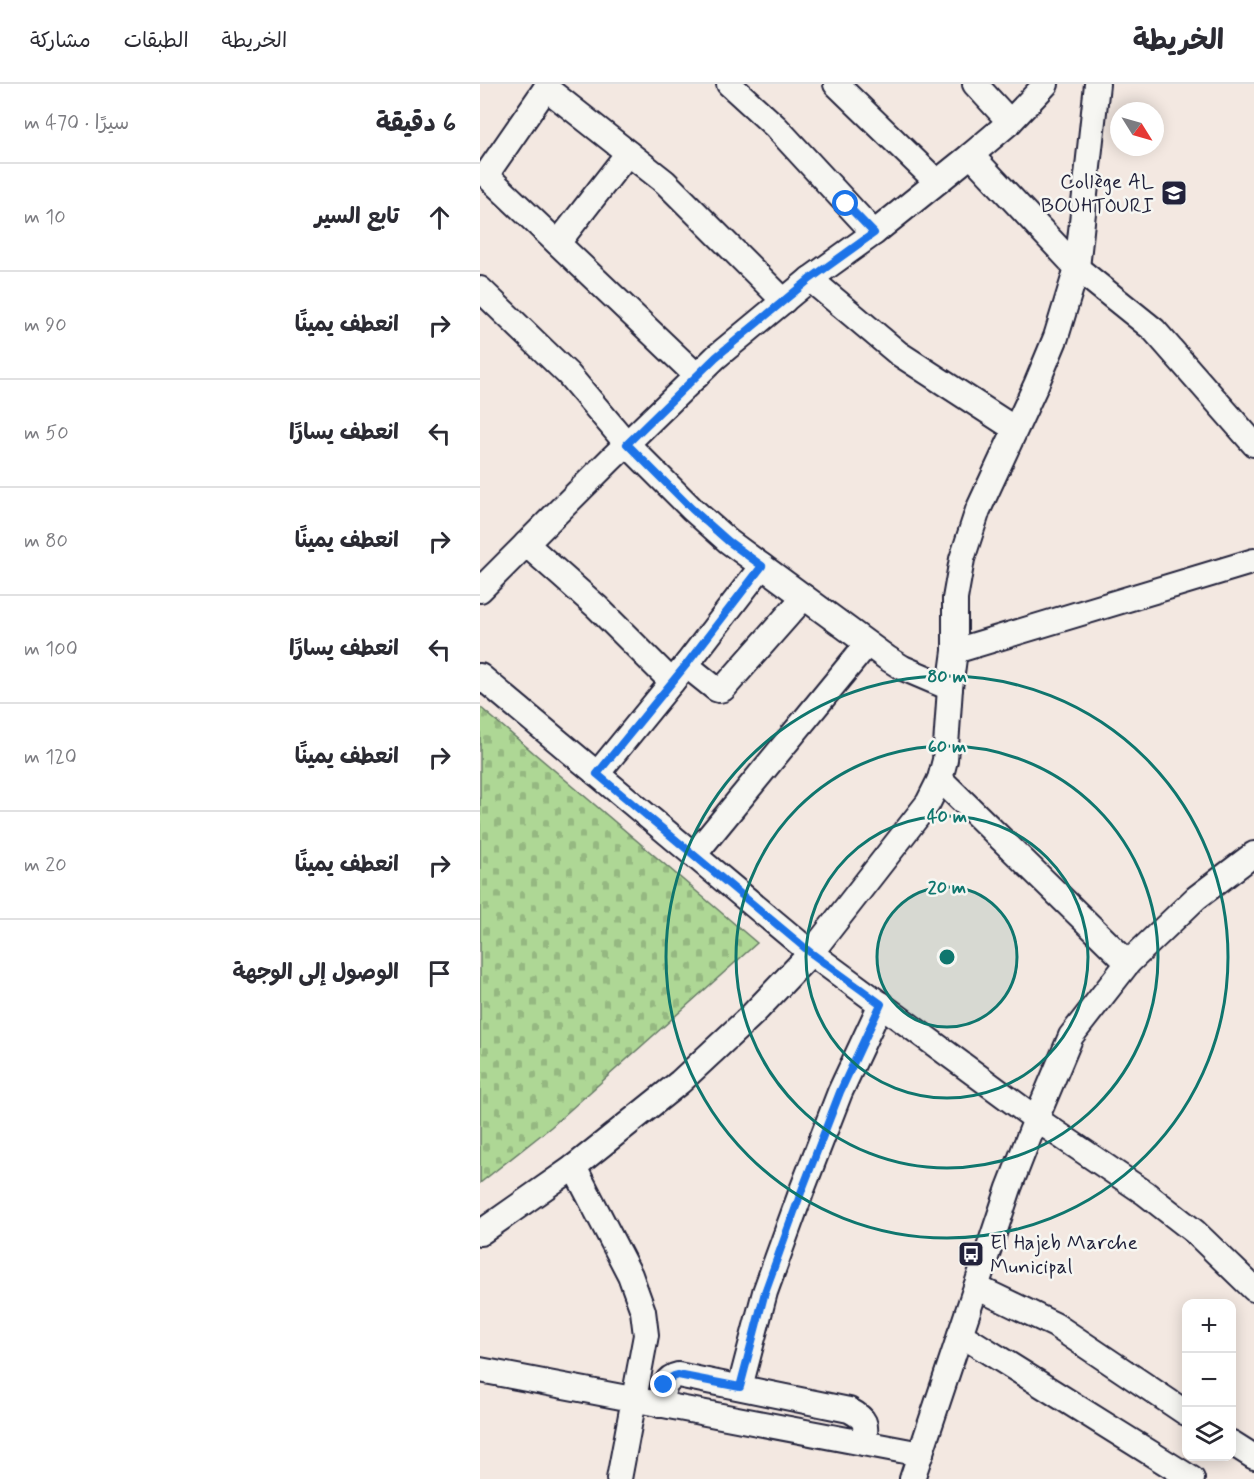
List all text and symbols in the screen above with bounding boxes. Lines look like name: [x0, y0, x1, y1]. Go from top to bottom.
text: الخريطة: [1133, 23, 1224, 60]
text: مشاركة: [30, 27, 91, 55]
text: الطبقات: [124, 27, 189, 55]
text: الخريطة: [222, 27, 287, 55]
north arrow: [1110, 102, 1164, 156]
text: 6 دقيقة: [376, 107, 456, 141]
text: سيرًا · 470 m: [24, 110, 129, 137]
place label: Collège AL BOUHTOURI: [1041, 168, 1154, 220]
school or university icon: Collège AL BOUHTOURI: [1159, 178, 1189, 208]
route start: [832, 190, 858, 216]
icon: ahead: [423, 201, 456, 234]
text: تابع السير: [315, 203, 399, 231]
text: 10 m: [24, 204, 66, 231]
icon: right: [423, 309, 456, 342]
text: انعطف يمينًا: [295, 311, 399, 339]
text: 90 m: [24, 312, 67, 339]
icon: left: [423, 417, 456, 450]
text: انعطف يسارًا: [289, 419, 399, 447]
text: 50 m: [24, 420, 69, 447]
icon: right: [423, 525, 456, 558]
text: انعطف يمينًا: [295, 527, 399, 555]
text: 80 m: [24, 528, 68, 555]
icon: left: [423, 633, 456, 666]
text: انعطف يسارًا: [289, 635, 399, 663]
text: 100 m: [24, 636, 78, 663]
text: 80 m: [927, 665, 967, 689]
text: 60 m: [928, 735, 966, 759]
icon: right: [423, 741, 456, 774]
text: انعطف يمينًا: [295, 743, 399, 771]
text: 120 m: [24, 744, 77, 771]
text: 40 m: [927, 805, 967, 829]
icon: right: [423, 849, 456, 882]
text: انعطف يمينًا: [295, 851, 399, 879]
text: 20 m: [24, 852, 67, 879]
text: 20 m: [928, 876, 966, 900]
centre of rings: [937, 947, 957, 967]
icon: arrive: [423, 957, 456, 990]
text: الوصول إلى الوجهة: [232, 959, 399, 987]
place label: El Hajeb Marche Municipal: [990, 1229, 1138, 1281]
bus stop icon: El Hajeb Marche Municipal: [956, 1239, 986, 1269]
map controls: [1182, 1299, 1236, 1461]
button: +: [1182, 1299, 1236, 1353]
button: −: [1182, 1353, 1236, 1407]
route end: [650, 1371, 676, 1397]
button: layers: [1182, 1407, 1236, 1461]

